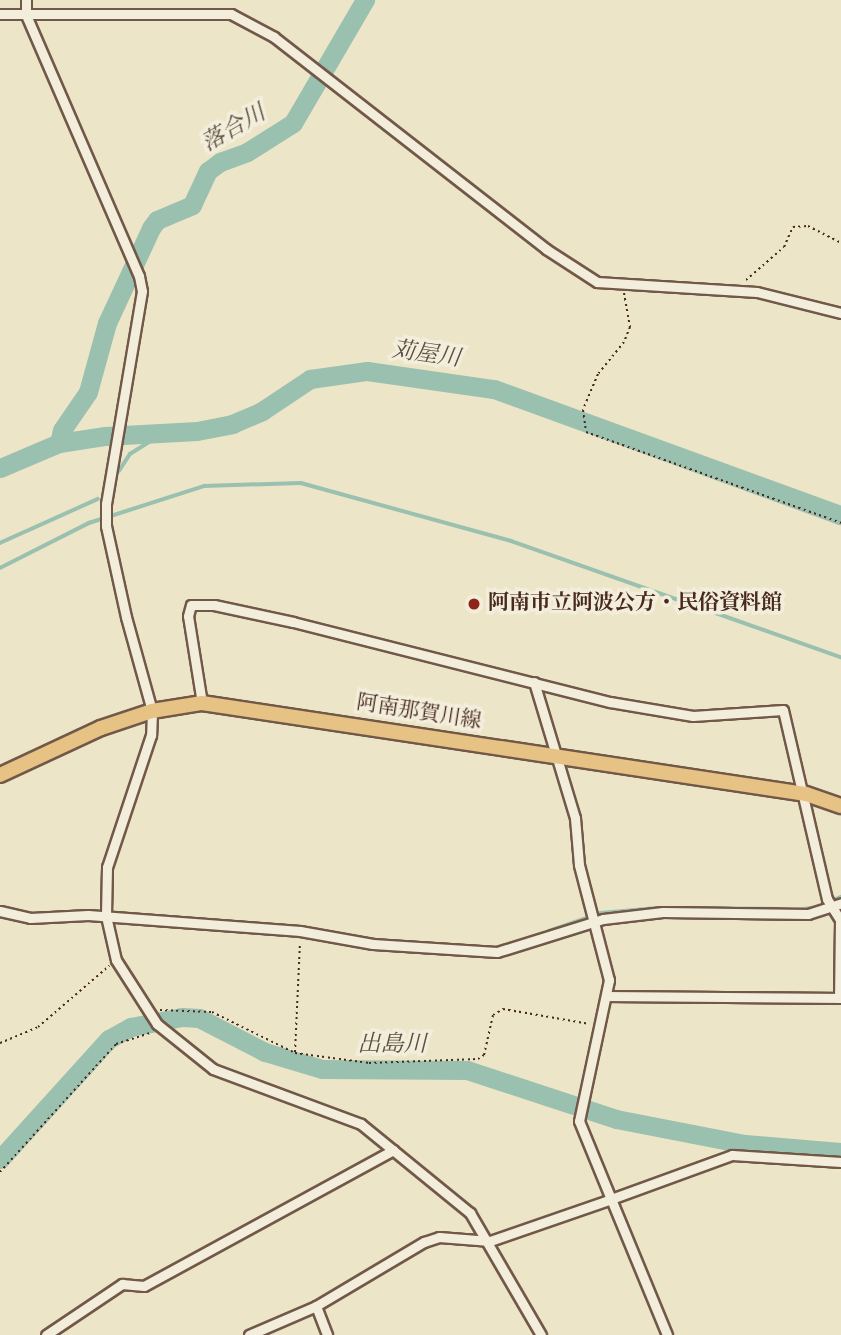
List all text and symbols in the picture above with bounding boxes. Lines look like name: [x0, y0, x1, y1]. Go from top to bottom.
water label: 落合川: [197, 100, 271, 158]
water label: 苅屋川: [390, 337, 462, 373]
place label: 阿南市立阿波公方・民俗資料館: [488, 591, 782, 617]
marker: 阿南市立阿波公方・民俗資料館: [466, 596, 482, 612]
street label: 阿南那賀川線: [355, 691, 483, 735]
water label: 出島川: [358, 1031, 426, 1059]

